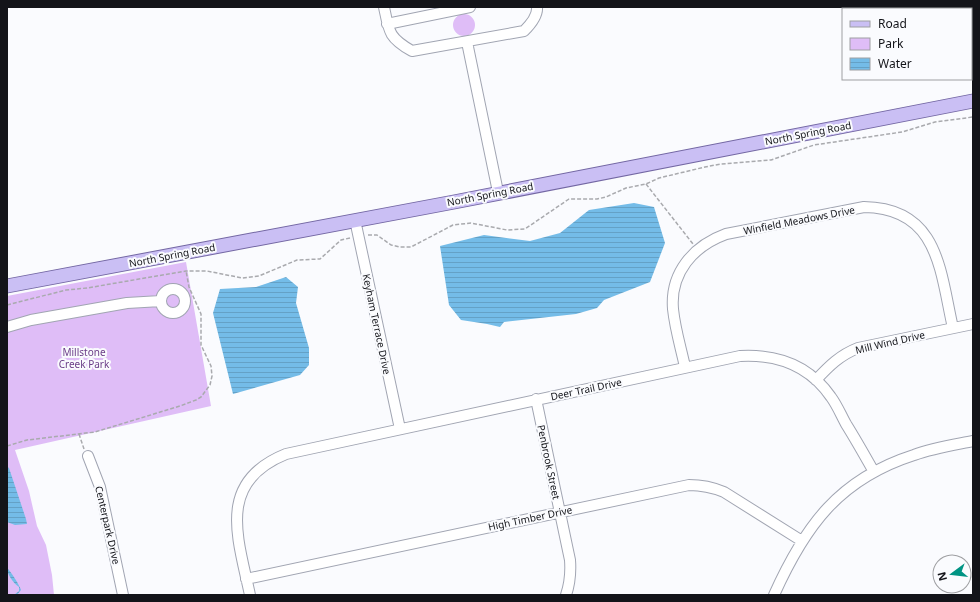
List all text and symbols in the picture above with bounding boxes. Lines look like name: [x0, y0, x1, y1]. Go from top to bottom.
legend: [842, 8, 972, 80]
text: Road: [878, 15, 907, 32]
text: Park: [878, 35, 904, 52]
text: Water: [878, 55, 912, 72]
street label: North Spring Road: [764, 118, 852, 148]
street label: North Spring Road: [446, 179, 534, 209]
street label: Winfield Meadows Drive: [742, 202, 856, 238]
street label: North Spring Road: [128, 240, 216, 270]
street label: Keyham Terrace Drive: [360, 272, 395, 376]
street label: Mill Wind Drive: [854, 327, 926, 357]
park label: Millstone Creek Park: [59, 345, 110, 371]
street label: Deer Trail Drive: [549, 375, 623, 403]
street label: Penbrook Street: [534, 423, 564, 501]
street label: Centerpark Drive: [92, 484, 124, 566]
street label: High Timber Drive: [487, 502, 574, 534]
north arrow: [932, 554, 972, 594]
text: N: [933, 570, 950, 583]

